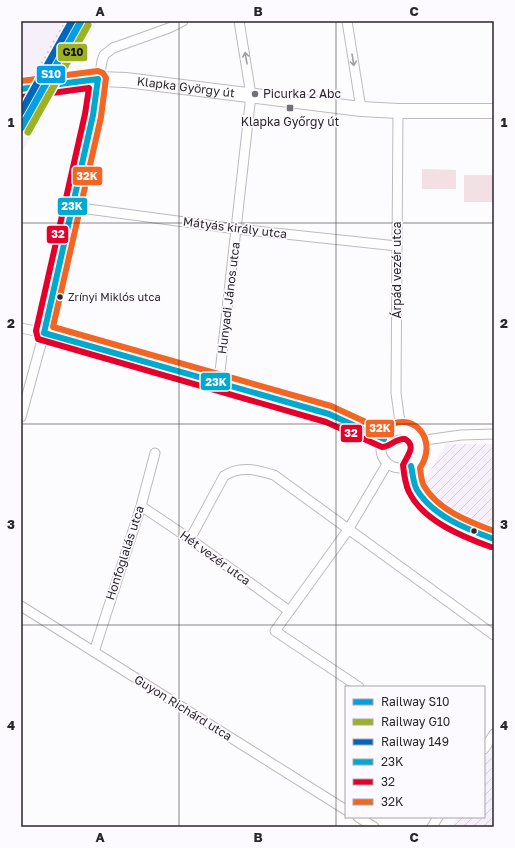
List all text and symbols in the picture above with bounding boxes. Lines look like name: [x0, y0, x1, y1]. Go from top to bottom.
text: A: [95, 3, 105, 19]
text: B: [253, 3, 263, 19]
text: C: [409, 3, 419, 19]
line badge: G10: [57, 43, 88, 62]
text: G10: [63, 45, 83, 58]
one-way arrow: [242, 52, 250, 65]
one-way arrow: [349, 53, 357, 66]
line badge: S10: [36, 65, 66, 84]
text: S10: [41, 67, 61, 80]
street label: Klapka György út: [136, 73, 236, 100]
place label: Picurka 2 Abc: [263, 86, 341, 101]
marker: Picurka 2 Abc: [250, 89, 260, 99]
marker: Klapka Győrgy út: [285, 103, 295, 113]
text: 1: [8, 114, 15, 130]
place label: Klapka Győrgy út: [241, 114, 339, 129]
text: 1: [501, 114, 508, 130]
line badge: 32K: [72, 166, 103, 186]
text: 32K: [76, 169, 98, 182]
line badge: 23K: [57, 197, 88, 216]
text: 23K: [61, 199, 83, 212]
street label: Mátyás király utca: [182, 214, 288, 241]
street label: Árpád vezér utca: [389, 222, 404, 318]
line badge: 32: [46, 225, 69, 244]
text: 32: [51, 227, 65, 240]
street label: Hunyadi János utca: [214, 241, 243, 355]
place label: Zrínyi Miklós utca: [68, 290, 161, 303]
marker: Zrínyi Miklós utca: [55, 292, 65, 302]
text: 2: [7, 315, 15, 331]
text: 2: [500, 315, 508, 331]
line badge: 23K: [200, 372, 231, 391]
text: 23K: [205, 375, 227, 388]
line badge: 32K: [365, 419, 395, 438]
text: 32K: [369, 421, 391, 434]
line badge: 32: [340, 424, 363, 443]
text: 32: [344, 426, 358, 439]
street label: Honfoglalás utca: [102, 504, 147, 602]
text: 3: [7, 516, 15, 532]
text: 3: [500, 516, 508, 532]
unlabelled marker: [469, 526, 479, 536]
street label: Hét vezér utca: [177, 527, 253, 588]
street label: Guyon Richárd utca: [132, 671, 235, 744]
legend: [345, 686, 485, 818]
text: Railway S10: [381, 694, 449, 709]
text: Railway G10: [381, 714, 450, 729]
text: 4: [7, 717, 15, 733]
text: 4: [500, 717, 508, 733]
text: Railway 149: [381, 734, 449, 749]
text: 23K: [381, 754, 403, 769]
text: 32: [381, 774, 395, 789]
text: 32K: [381, 794, 403, 809]
text: A: [95, 829, 105, 845]
text: B: [253, 829, 263, 845]
text: C: [409, 829, 419, 845]

